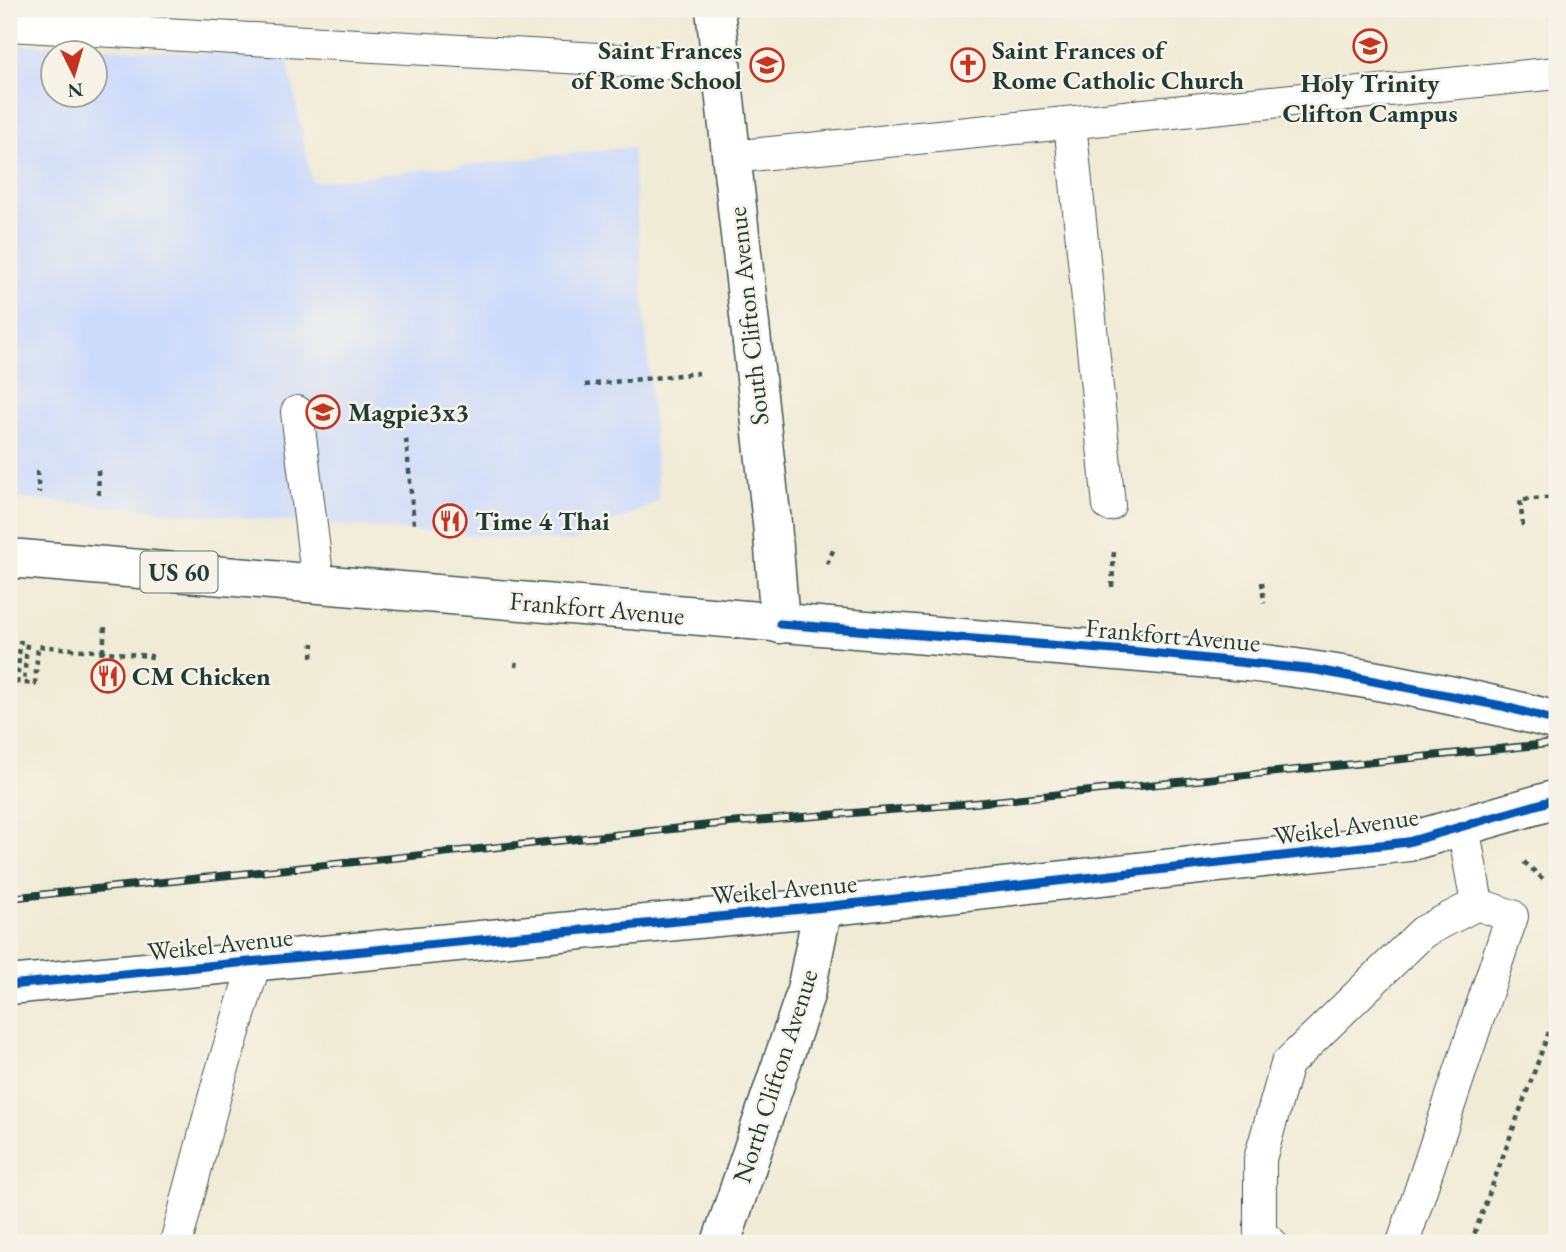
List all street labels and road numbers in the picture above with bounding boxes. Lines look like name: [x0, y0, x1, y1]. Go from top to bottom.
street label: South Clifton Avenue: [720, 205, 776, 427]
road number: US 60: [140, 552, 218, 592]
street label: Frankfort Avenue: [508, 583, 686, 633]
street label: Frankfort Avenue: [1084, 610, 1262, 660]
street label: Weikel Avenue: [1271, 799, 1421, 853]
street label: Weikel Avenue: [710, 866, 858, 912]
street label: Weikel Avenue: [146, 919, 294, 969]
street label: North Clifton Avenue: [724, 965, 826, 1187]

